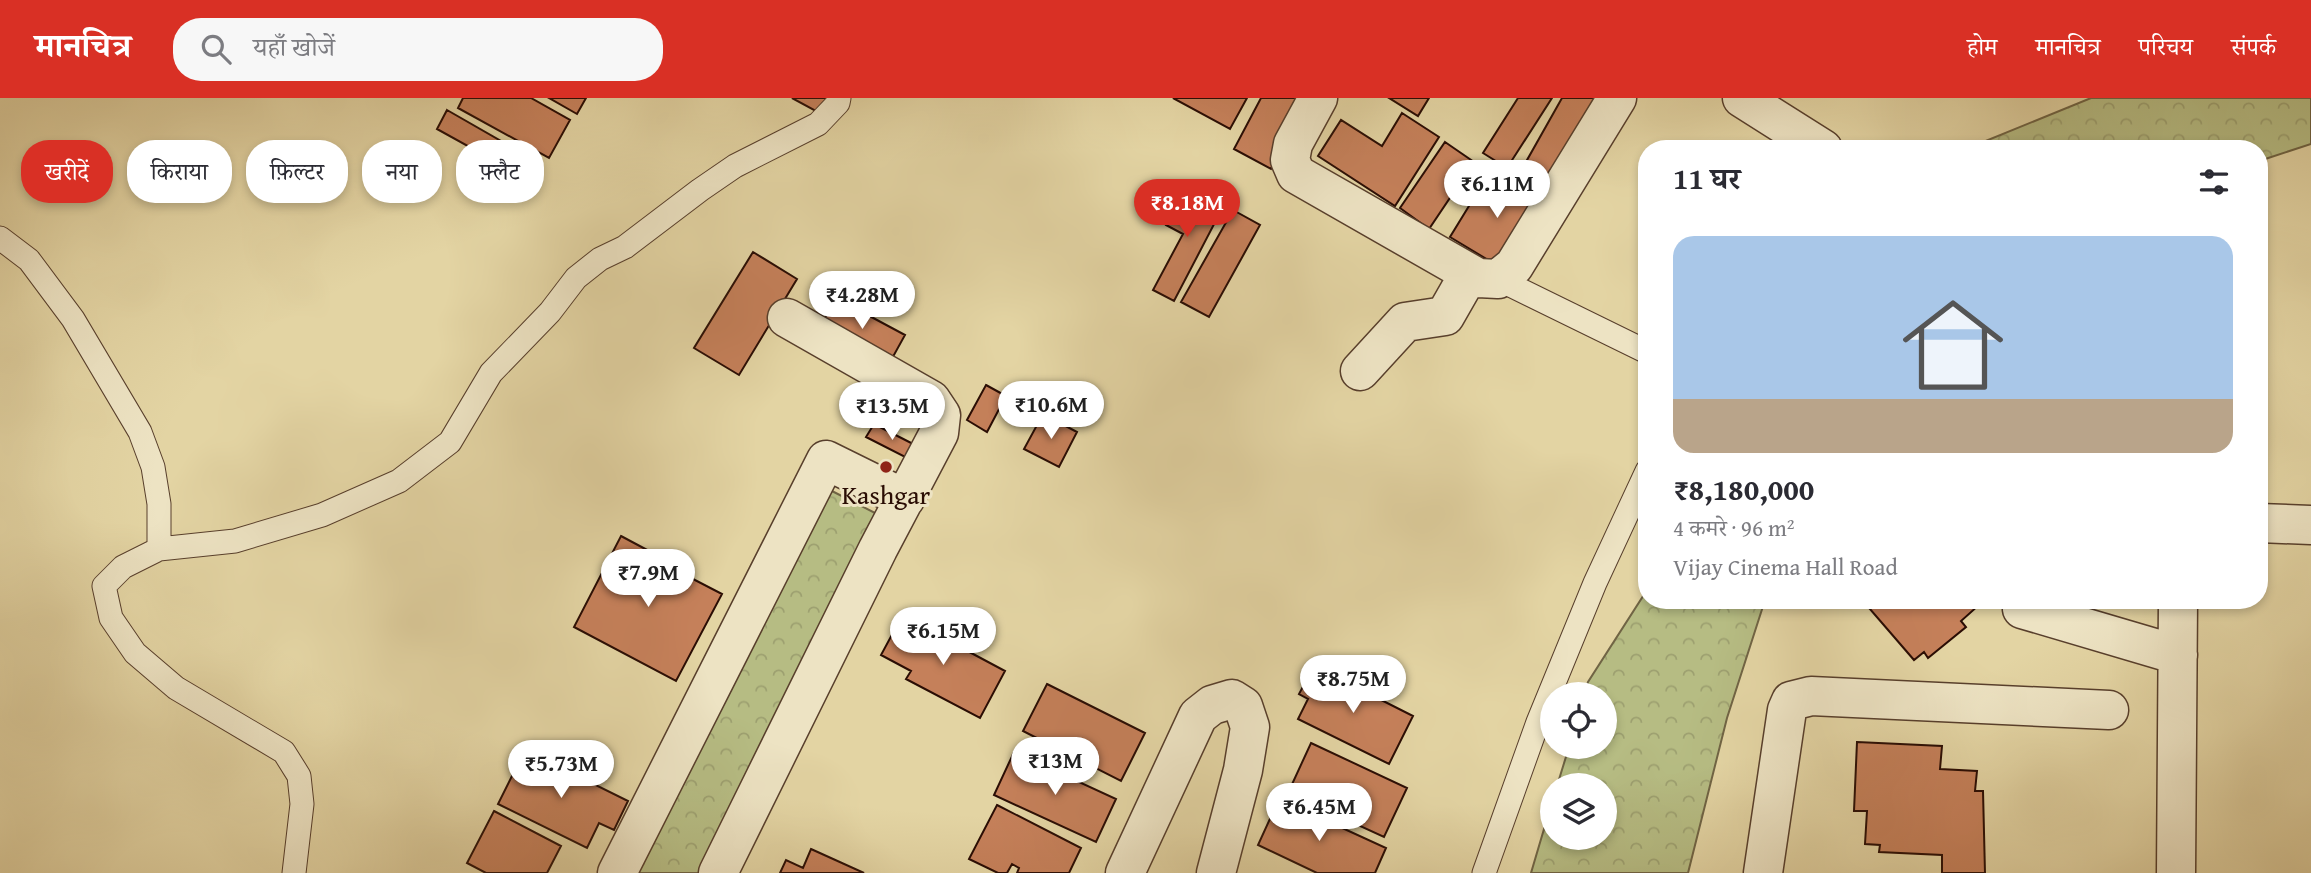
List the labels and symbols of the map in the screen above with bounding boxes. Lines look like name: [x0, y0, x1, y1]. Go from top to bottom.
pin: ₹6.11M: [1440, 160, 1554, 220]
pin: ₹8.18M: [1130, 180, 1244, 239]
pin: ₹4.28M: [805, 272, 919, 331]
pin: ₹13.5M: [835, 382, 949, 442]
pin: ₹10.6M: [994, 382, 1108, 441]
marker: Kashgar: [878, 459, 894, 475]
place label: Kashgar: [842, 475, 931, 514]
pin: ₹7.9M: [599, 550, 697, 609]
pin: ₹6.15M: [886, 608, 1000, 667]
pin: ₹8.75M: [1296, 656, 1410, 715]
pin: ₹13M: [1014, 738, 1096, 797]
pin: ₹5.73M: [504, 740, 618, 800]
pin: ₹6.45M: [1262, 784, 1376, 843]

